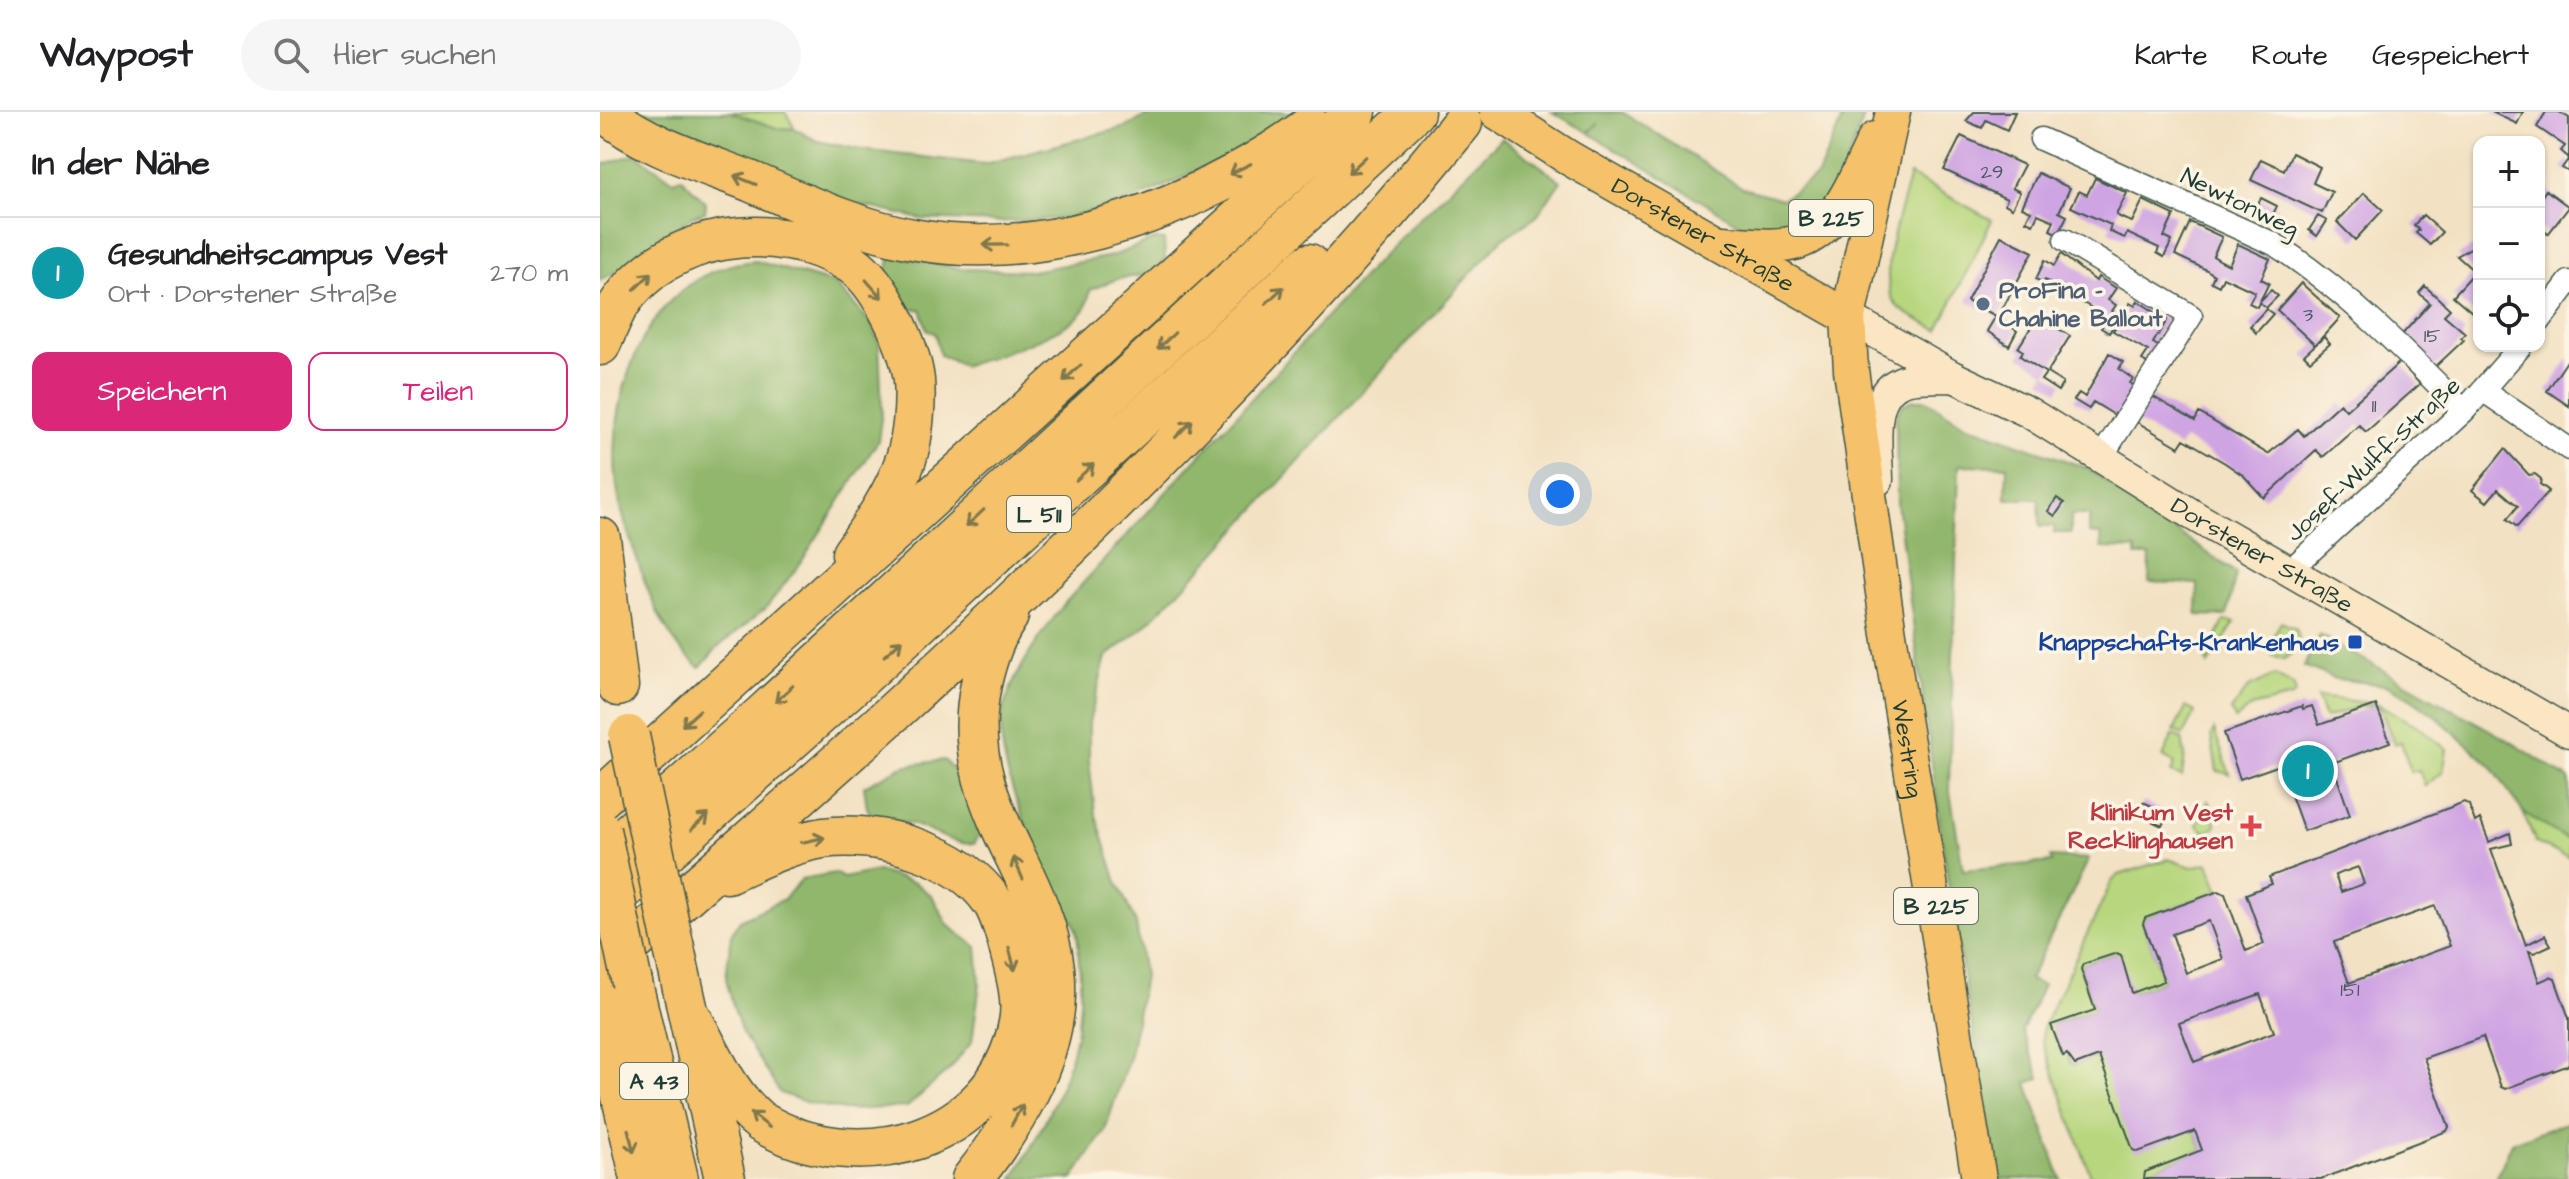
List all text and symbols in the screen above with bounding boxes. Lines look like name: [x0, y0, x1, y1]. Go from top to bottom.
search box: [241, 19, 801, 91]
text: Waypost: [40, 29, 193, 81]
icon: search: [269, 33, 313, 77]
text: Hier suchen: [333, 34, 496, 76]
text: Karte: [2134, 36, 2208, 75]
text: Route: [2252, 36, 2328, 75]
text: Gespeichert: [2372, 36, 2529, 75]
map controls: [2473, 136, 2545, 352]
button: +: [2473, 136, 2545, 208]
text: In der Nähe: [32, 140, 210, 188]
one-way arrow: [1347, 155, 1367, 174]
house number: 29: [1981, 158, 2003, 186]
street label: Newtonweg: [2174, 160, 2304, 247]
one-way arrow: [1229, 162, 1253, 177]
street label: Dorstener Straße: [1605, 170, 1801, 301]
one-way arrow: [734, 171, 758, 186]
road number: B 225: [1789, 200, 1873, 236]
button: −: [2473, 208, 2545, 280]
text: Gesundheitscampus Vest: [108, 234, 447, 276]
one-way arrow: [982, 237, 1009, 252]
text: 1: [56, 255, 60, 291]
text: 270 m: [490, 255, 568, 291]
one-way arrow: [632, 272, 652, 290]
place label: ProFina - Chahine Ballout: [1999, 274, 2163, 336]
text: Ort · Dorstener Straße: [108, 276, 397, 312]
one-way arrow: [865, 278, 883, 298]
button: locate: [2473, 280, 2545, 352]
one-way arrow: [1265, 287, 1285, 305]
marker: ProFina - Chahine Ballout: [1974, 295, 1992, 313]
house number: 3: [2303, 301, 2313, 329]
house number: 15: [2424, 322, 2440, 350]
one-way arrow: [1156, 332, 1176, 351]
button: Speichern: [32, 352, 292, 431]
button: Teilen: [308, 352, 568, 431]
one-way arrow: [1062, 364, 1082, 382]
street label: Josef-Wulff-Straße: [2279, 370, 2469, 550]
house number: 11: [2371, 392, 2377, 420]
one-way arrow: [1174, 420, 1193, 439]
one-way arrow: [1074, 464, 1094, 482]
your location: [1540, 474, 1580, 514]
street label: Dorstener Straße: [2164, 489, 2359, 622]
road number: L 511: [1007, 496, 1071, 532]
one-way arrow: [966, 508, 986, 526]
place label: Knappschafts-Krankenhaus: [2039, 626, 2339, 660]
marker: Knappschafts-Krankenhaus: [2346, 633, 2364, 651]
one-way arrow: [883, 638, 903, 657]
one-way arrow: [775, 685, 795, 703]
street label: Westring: [1882, 698, 1932, 800]
one-way arrow: [681, 708, 702, 727]
pin: 1: [2282, 741, 2334, 801]
place label: Klinikum Vest Recklinghausen: [2068, 796, 2233, 859]
one-way arrow: [689, 813, 709, 831]
marker: Klinikum Vest Recklinghausen: [2240, 815, 2262, 837]
one-way arrow: [800, 832, 825, 847]
one-way arrow: [1010, 857, 1025, 881]
road number: B 225: [1894, 888, 1978, 924]
one-way arrow: [1006, 945, 1021, 971]
house number: 151: [2340, 976, 2360, 1004]
road number: A 43: [620, 1063, 688, 1099]
one-way arrow: [1009, 1104, 1025, 1128]
one-way arrow: [750, 1112, 771, 1129]
one-way arrow: [625, 1127, 640, 1153]

